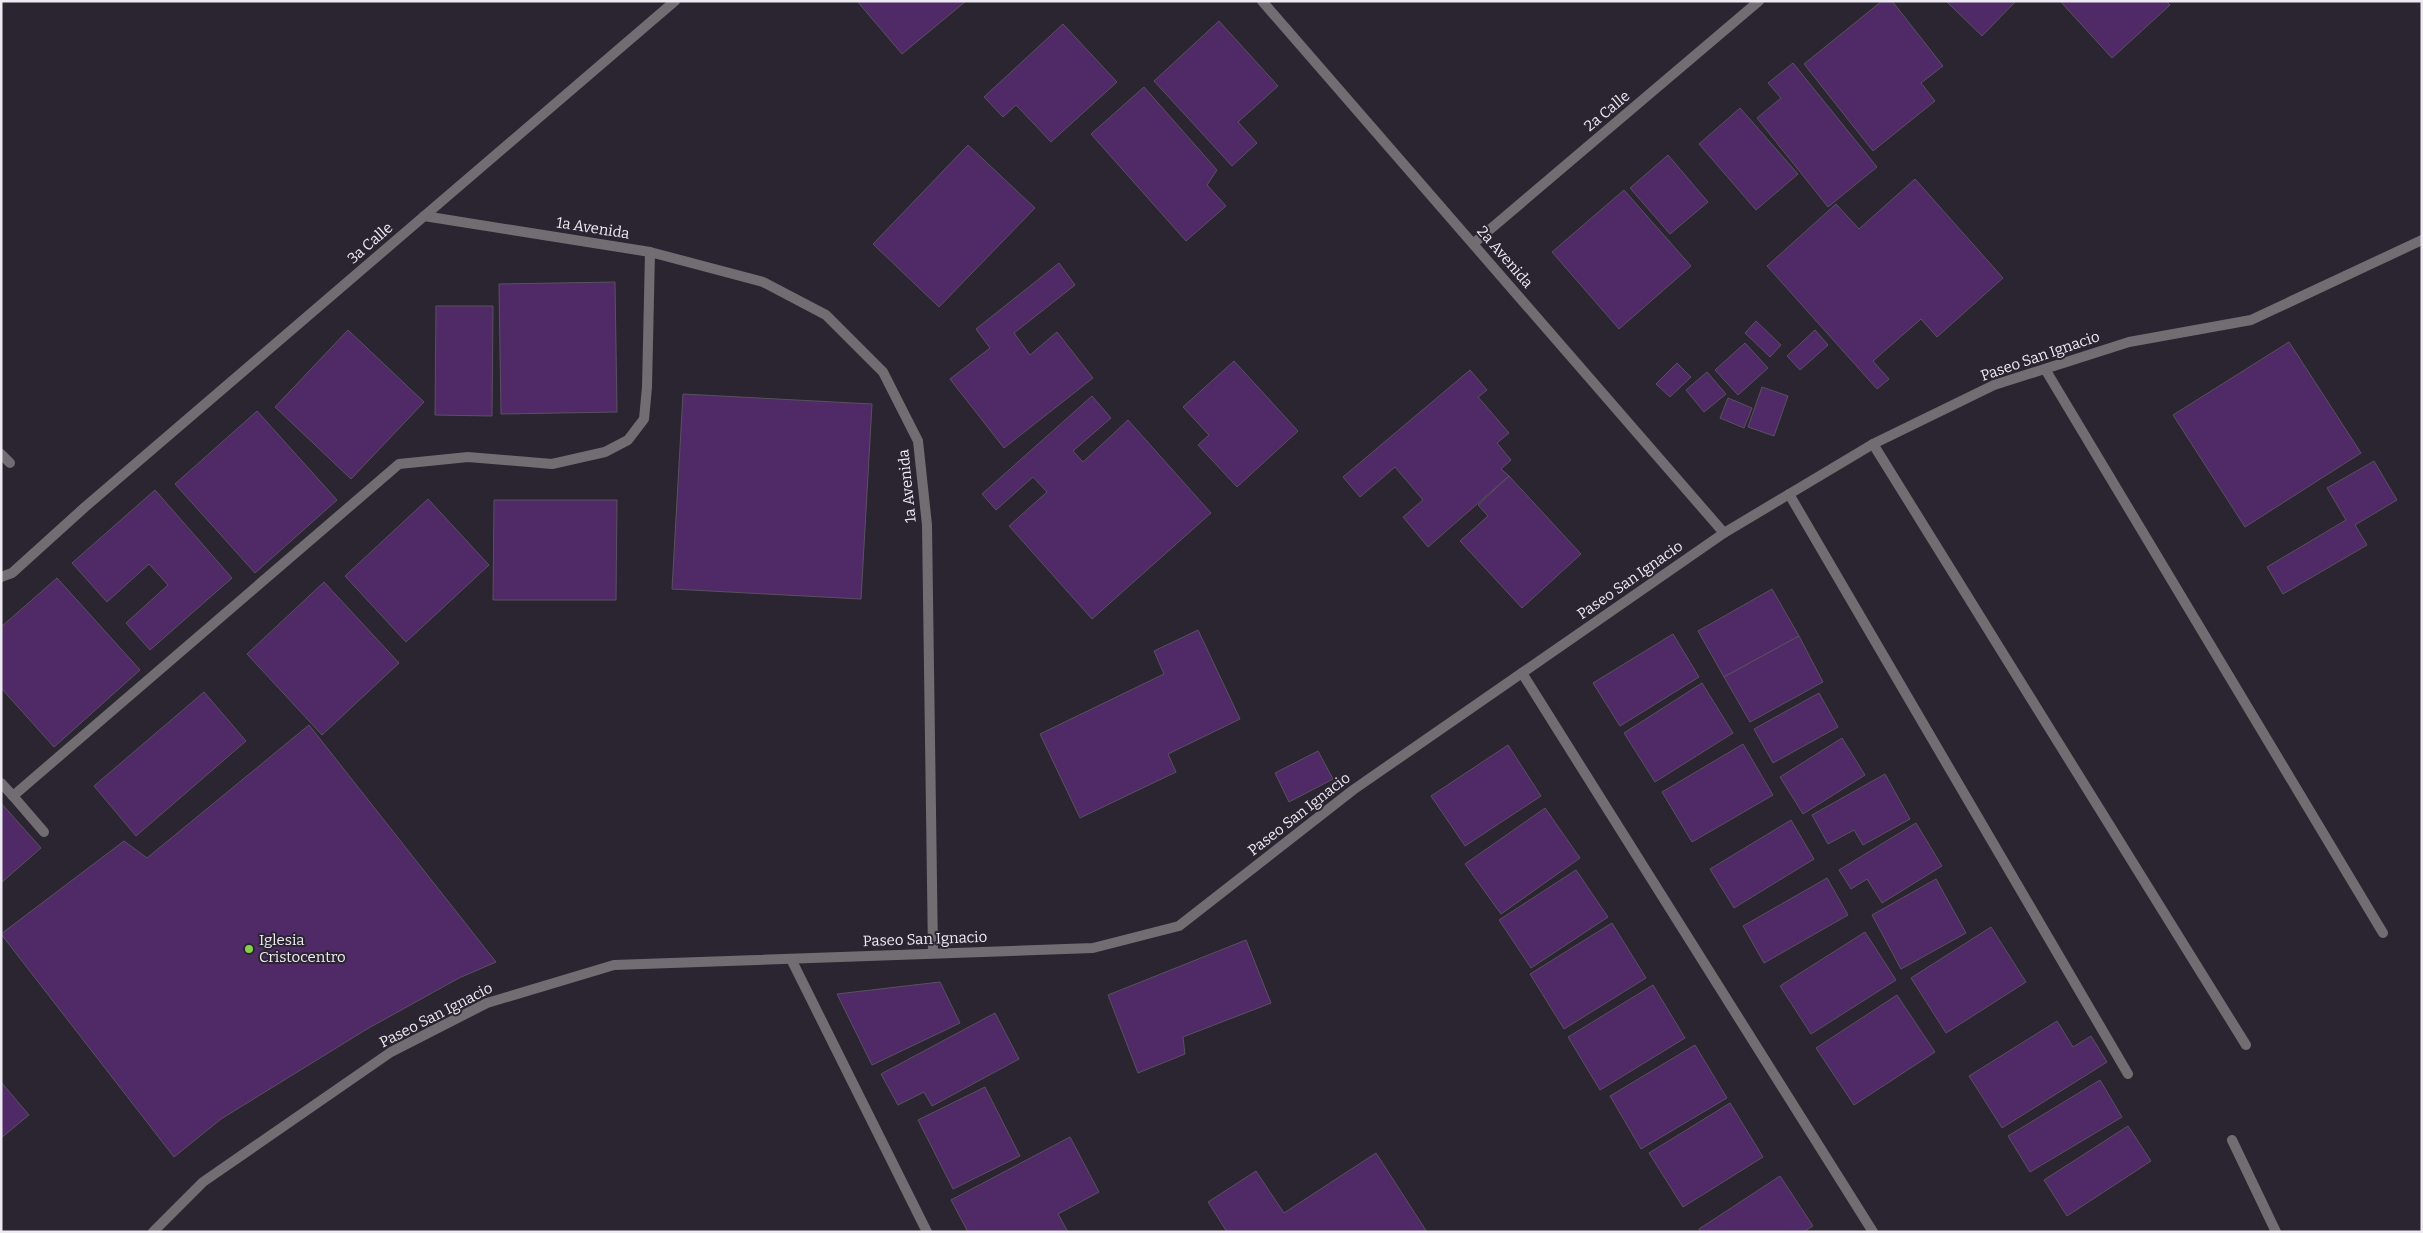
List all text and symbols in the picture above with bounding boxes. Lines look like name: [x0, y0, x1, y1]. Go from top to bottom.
street label: 2a Calle: [1581, 87, 1633, 135]
street label: 1a Avenida: [555, 213, 631, 243]
street label: 3a Calle: [344, 219, 396, 267]
street label: 2a Avenida: [1473, 222, 1537, 292]
street label: Paseo San Ignacio: [1978, 327, 2102, 385]
street label: 1a Avenida: [894, 448, 920, 524]
street label: Paseo San Ignacio: [1574, 537, 1686, 623]
street label: Paseo San Ignacio: [1244, 769, 1354, 859]
street label: Paseo San Ignacio: [862, 928, 988, 950]
place label: Iglesia Cristocentro: [259, 931, 346, 966]
marker: Iglesia Cristocentro: [243, 943, 255, 955]
street label: Paseo San Ignacio: [376, 979, 496, 1051]

